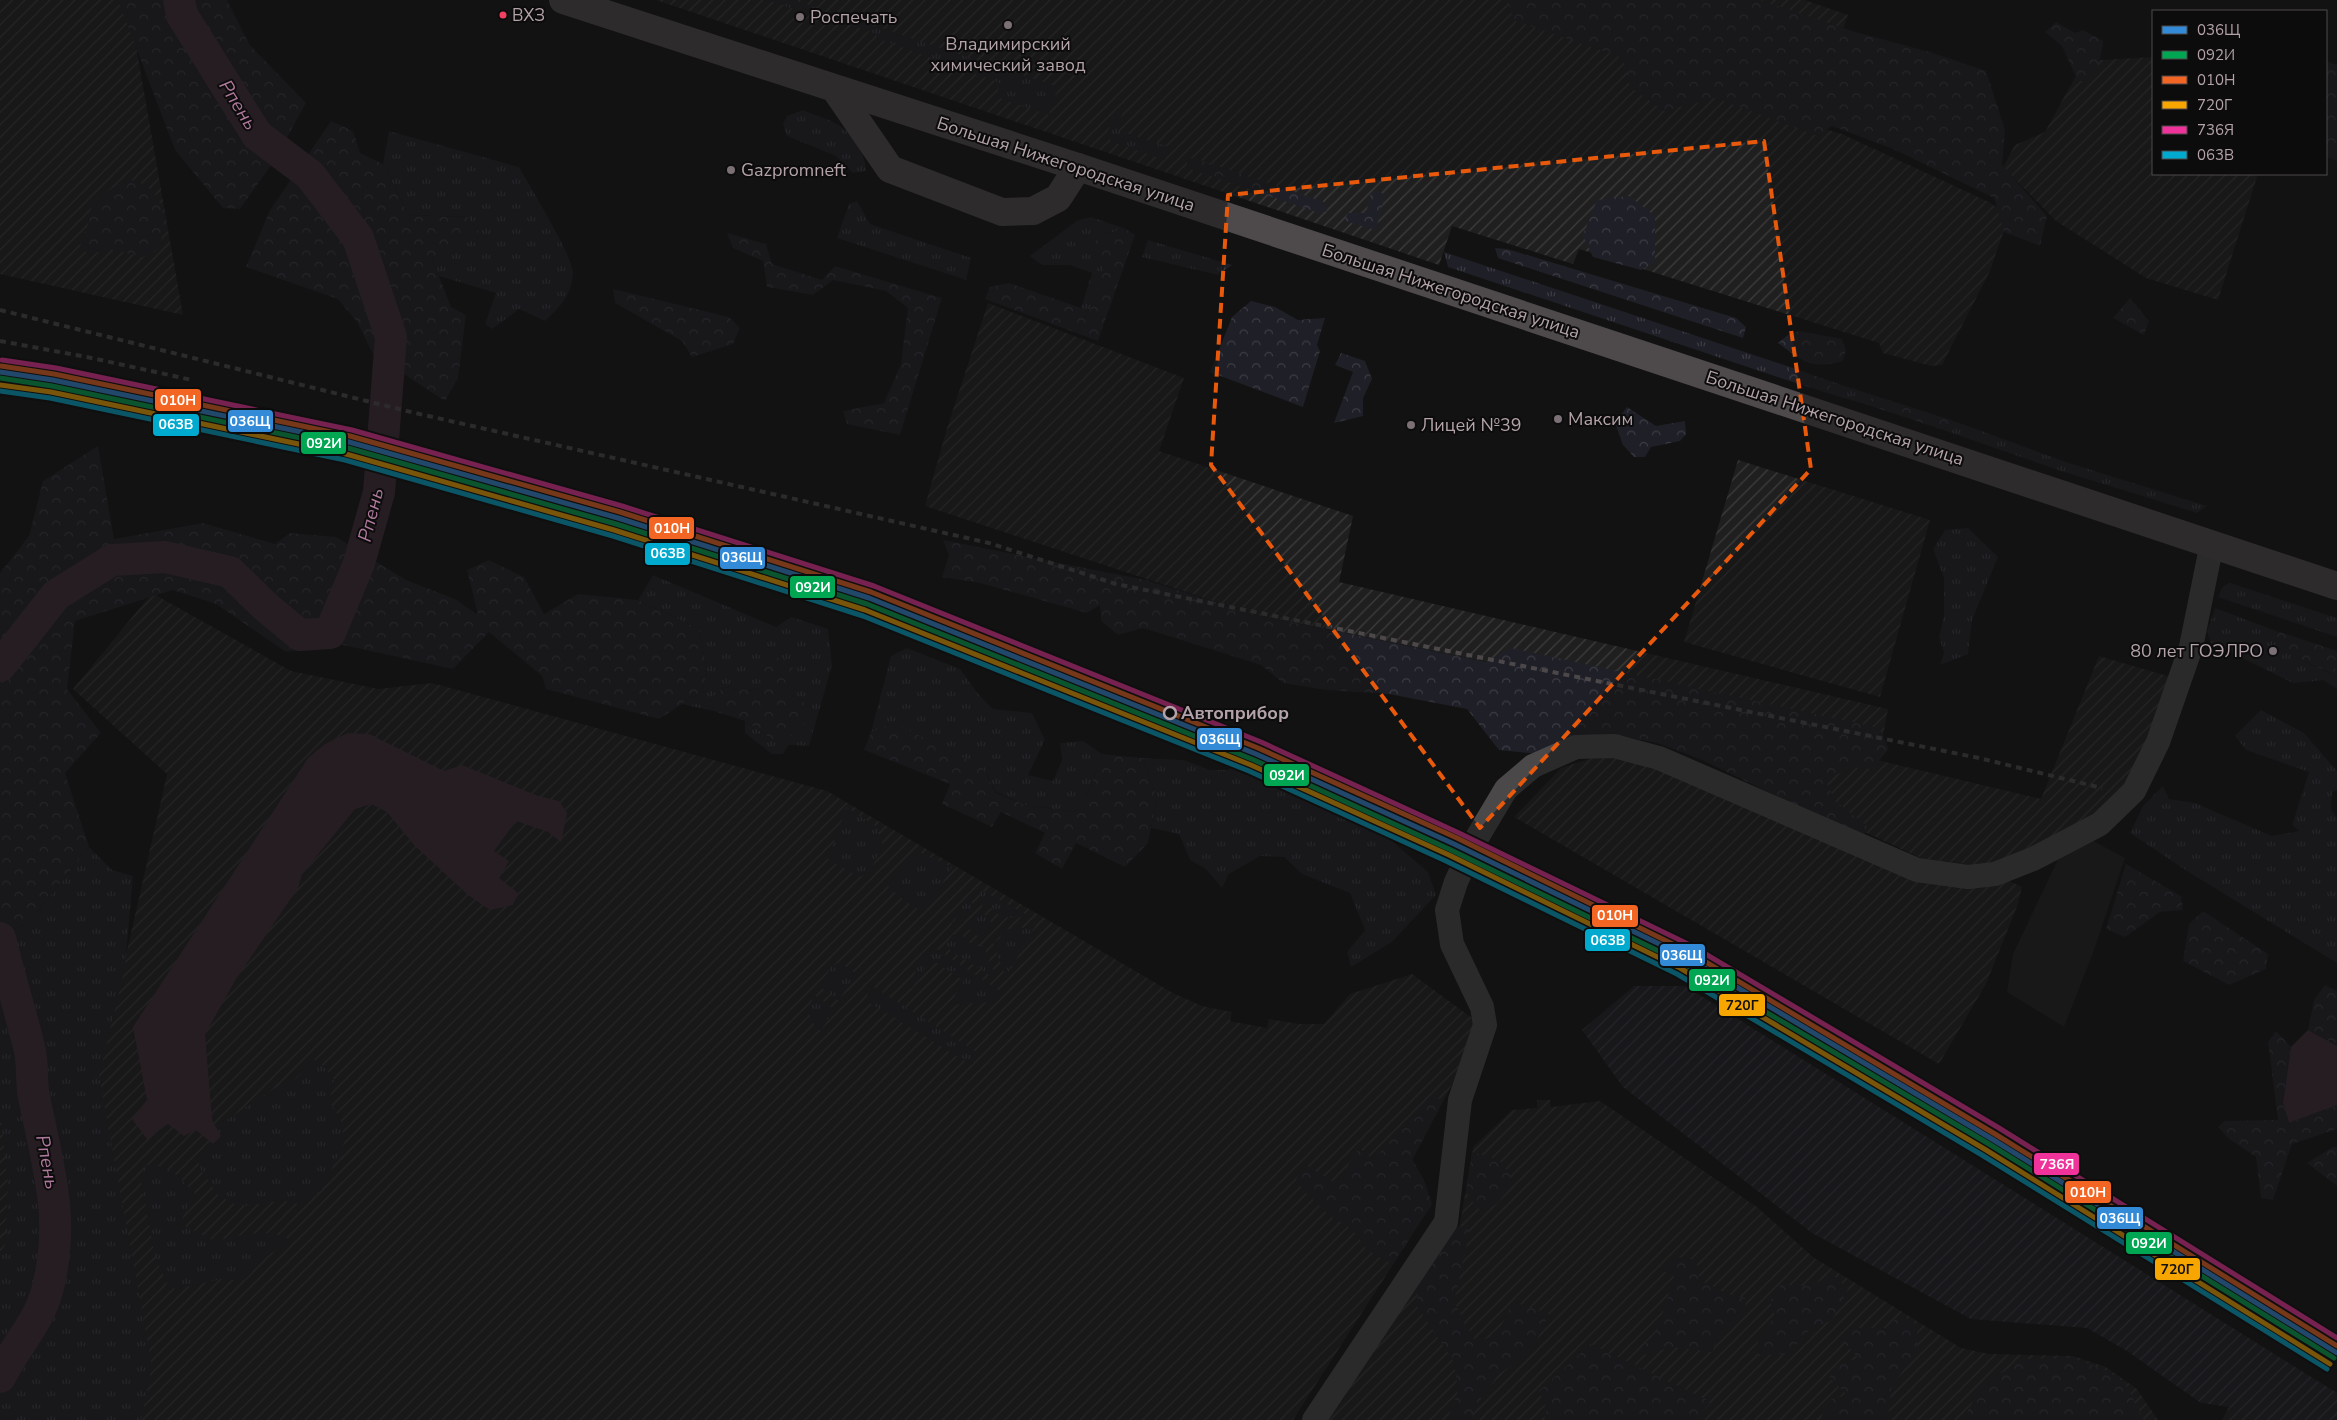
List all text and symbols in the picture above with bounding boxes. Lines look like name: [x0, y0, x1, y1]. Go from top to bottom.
place label: ВХЗ: [512, 4, 545, 27]
place label: Роспечать: [810, 5, 897, 29]
marker: ВХЗ: [498, 10, 508, 20]
legend: [2152, 10, 2327, 175]
marker: Роспечать: [794, 11, 806, 23]
marker: Владимирский химический завод: [1002, 19, 1014, 31]
text: 036Щ: [2197, 20, 2240, 40]
place label: Владимирский химический завод: [930, 32, 1086, 77]
text: 092И: [2197, 45, 2235, 65]
text: 010Н: [2197, 70, 2235, 90]
water label: Рпень: [213, 75, 263, 135]
text: 720Г: [2197, 95, 2232, 115]
street label: Большая Нижегородская улица: [934, 111, 1198, 217]
text: 736Я: [2197, 120, 2234, 140]
text: 063В: [2197, 145, 2234, 165]
place label: Gazpromneft: [741, 158, 847, 182]
marker: Gazpromneft: [725, 164, 737, 176]
street label: Большая Нижегородская улица: [1319, 238, 1583, 344]
street label: Большая Нижегородская улица: [1703, 365, 1967, 471]
line badge: 010Н: [154, 388, 202, 412]
text: 010Н: [160, 391, 196, 410]
place label: Максим: [1568, 407, 1633, 431]
line badge: 036Щ: [227, 409, 274, 433]
text: 036Щ: [230, 412, 271, 431]
line badge: 063В: [152, 413, 200, 437]
place label: Лицей №39: [1421, 413, 1522, 437]
marker: Максим: [1552, 413, 1564, 425]
text: 063В: [159, 415, 193, 434]
marker: Лицей №39: [1405, 419, 1417, 431]
line badge: 092И: [300, 431, 347, 455]
text: 092И: [306, 434, 342, 453]
water label: Рпень: [352, 485, 390, 545]
line badge: 010Н: [648, 516, 695, 540]
text: 010Н: [654, 519, 690, 538]
line badge: 063В: [644, 542, 691, 566]
text: 063В: [651, 544, 685, 563]
line badge: 036Щ: [719, 546, 766, 570]
text: 036Щ: [722, 548, 763, 567]
line badge: 092И: [789, 575, 836, 599]
text: 092И: [795, 578, 831, 597]
place label: 80 лет ГОЭЛРО: [2130, 639, 2263, 663]
marker: 80 лет ГОЭЛРО: [2267, 645, 2279, 657]
place label: Автоприбор: [1181, 701, 1289, 725]
marker: Автоприбор: [1163, 706, 1177, 720]
line badge: 036Щ: [1196, 727, 1243, 751]
text: 036Щ: [1200, 730, 1241, 749]
line badge: 092И: [1263, 763, 1310, 787]
text: 092И: [1269, 766, 1305, 785]
line badge: 010Н: [1591, 904, 1639, 928]
text: 010Н: [1597, 906, 1633, 925]
line badge: 063В: [1584, 928, 1631, 952]
text: 063В: [1591, 931, 1625, 950]
line badge: 036Щ: [1659, 943, 1706, 967]
text: 036Щ: [1662, 946, 1703, 965]
line badge: 092И: [1688, 968, 1736, 992]
text: 092И: [1694, 971, 1730, 990]
line badge: 720Г: [1718, 993, 1766, 1017]
text: 720Г: [1725, 996, 1759, 1015]
water label: Рпень: [29, 1133, 65, 1191]
line badge: 736Я: [2033, 1152, 2080, 1176]
text: 736Я: [2040, 1155, 2074, 1174]
line badge: 010Н: [2064, 1180, 2112, 1204]
text: 010Н: [2070, 1183, 2106, 1202]
line badge: 036Щ: [2096, 1206, 2144, 1230]
text: 036Щ: [2100, 1209, 2141, 1228]
line badge: 092И: [2125, 1231, 2173, 1255]
text: 092И: [2131, 1234, 2167, 1253]
line badge: 720Г: [2154, 1257, 2201, 1281]
text: 720Г: [2160, 1260, 2194, 1279]

